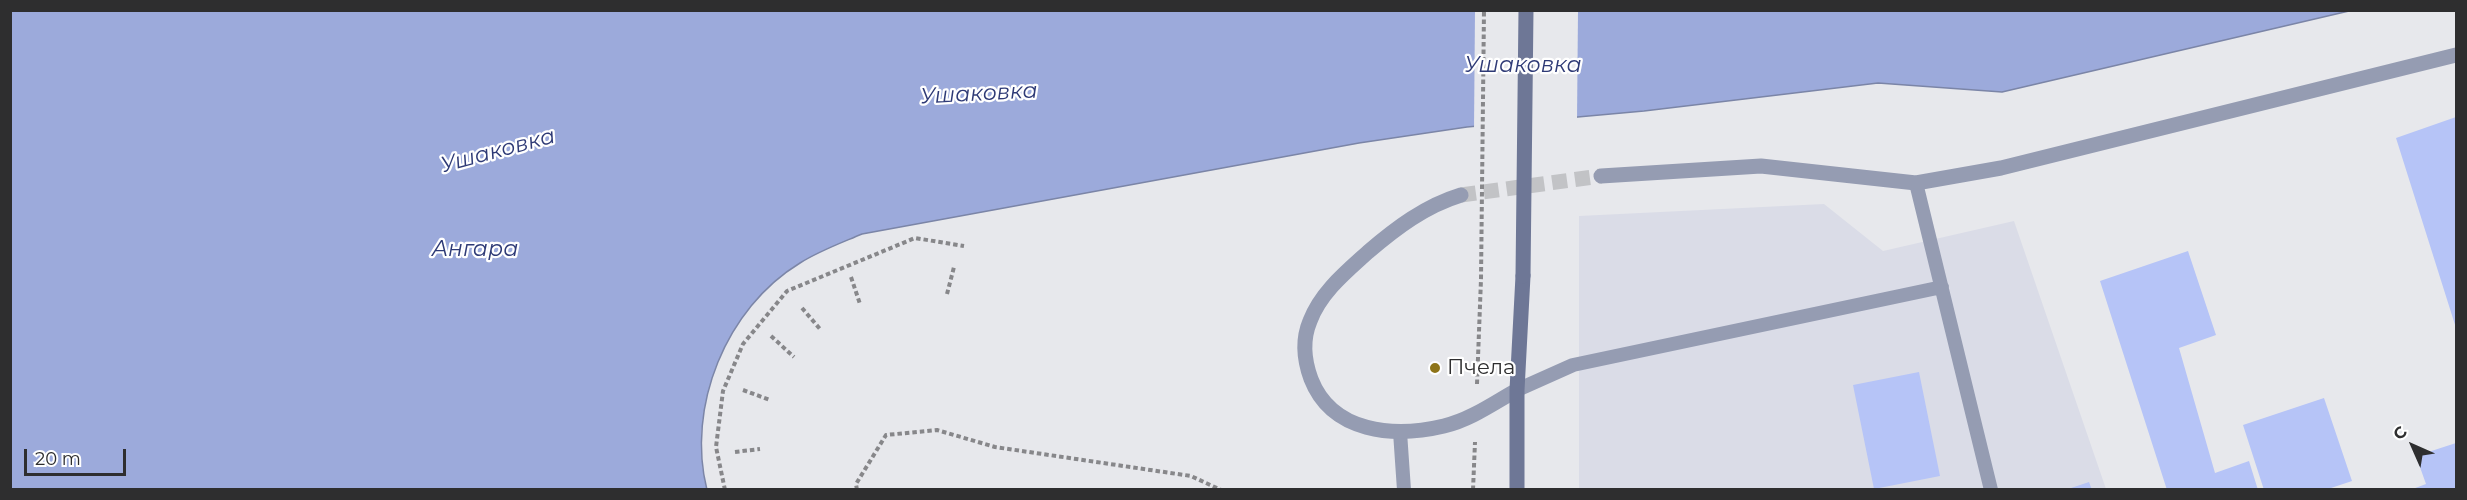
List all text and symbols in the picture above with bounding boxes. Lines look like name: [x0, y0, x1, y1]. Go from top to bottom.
water label: Ушаковка: [1464, 53, 1582, 79]
water label: Ушаковка: [920, 78, 1038, 110]
water label: Ушаковка: [438, 123, 558, 179]
water label: Ангара: [432, 237, 518, 263]
place label: Пчела: [1447, 355, 1515, 381]
marker: Пчела: [1428, 361, 1442, 375]
north arrow: [2383, 416, 2443, 476]
text: С: [2389, 422, 2411, 444]
scale bar: [27, 437, 129, 475]
text: 20 m: [35, 448, 81, 470]

